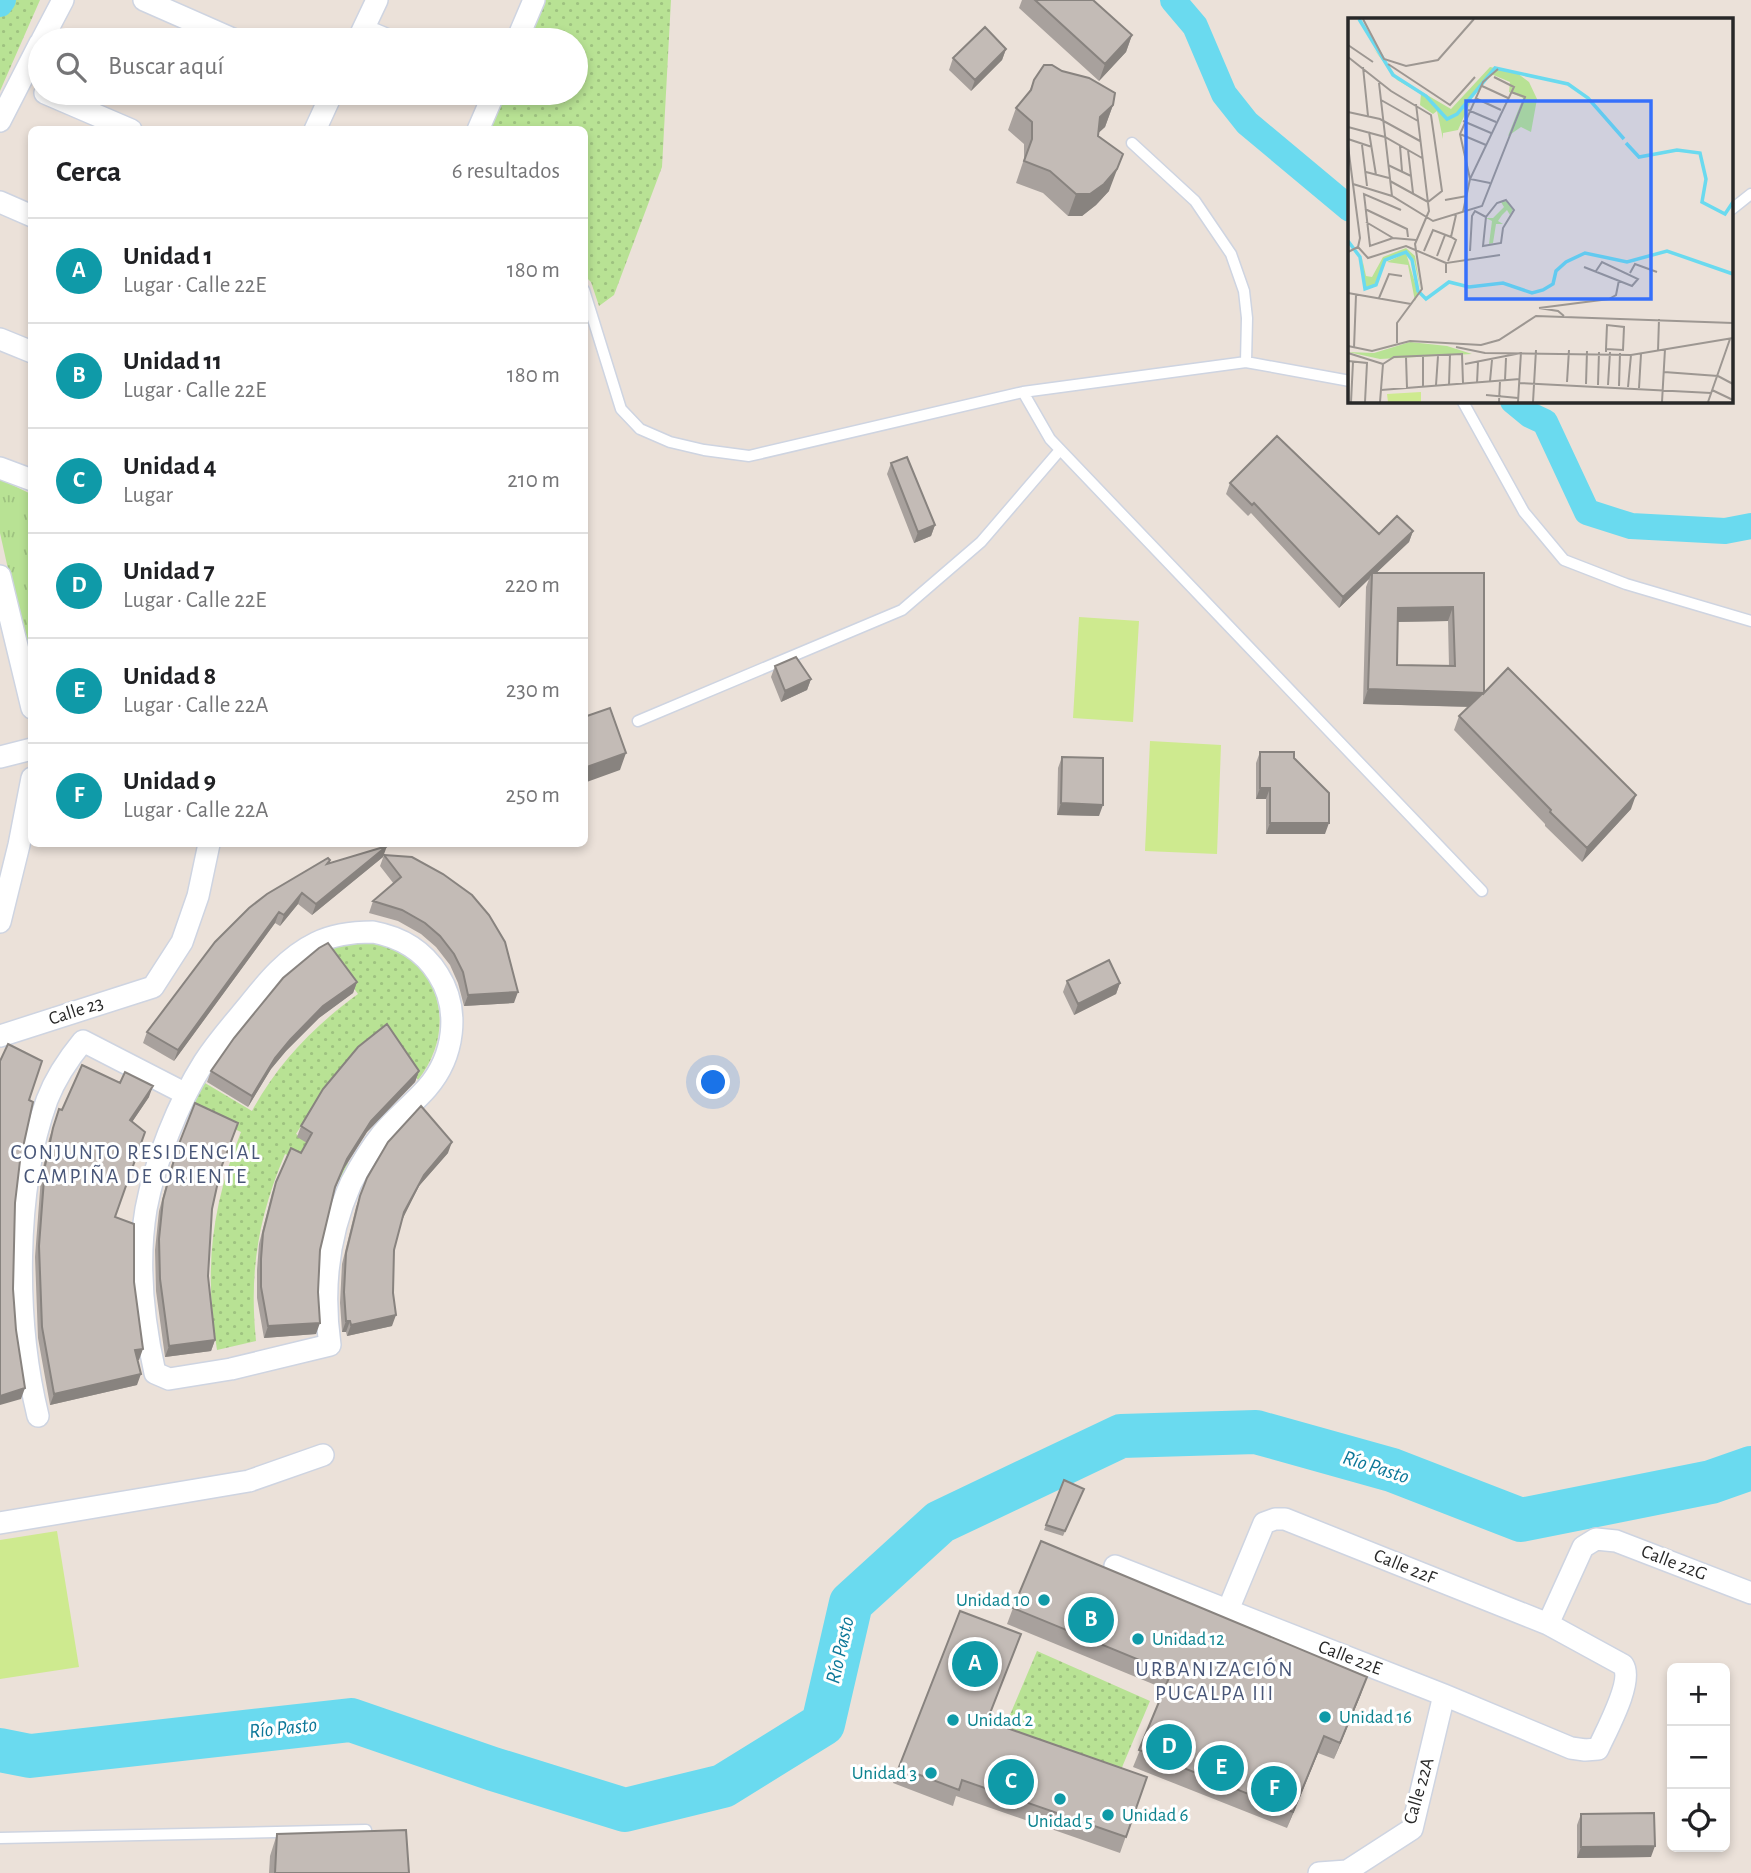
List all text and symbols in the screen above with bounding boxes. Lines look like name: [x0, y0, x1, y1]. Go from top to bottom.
inset map: [1348, 18, 1734, 402]
search box: [28, 28, 588, 105]
icon: search: [52, 48, 90, 86]
text: Buscar aquí: [108, 53, 224, 79]
text: Cerca: [56, 157, 121, 187]
text: 6 resultados: [452, 160, 560, 183]
text: Unidad 1: [123, 243, 213, 269]
text: A: [72, 259, 86, 282]
text: 180 m: [507, 259, 560, 282]
text: Lugar · Calle 22E: [123, 274, 266, 297]
text: Unidad 11: [123, 348, 222, 374]
text: B: [72, 364, 86, 387]
text: 180 m: [507, 364, 560, 387]
text: Lugar · Calle 22E: [123, 379, 266, 402]
text: Unidad 4: [123, 453, 217, 479]
text: C: [73, 469, 85, 492]
text: 210 m: [507, 469, 560, 492]
text: Lugar: [123, 484, 173, 507]
text: Unidad 7: [123, 558, 215, 584]
text: D: [71, 574, 87, 597]
text: 220 m: [505, 574, 560, 597]
text: Lugar · Calle 22E: [123, 589, 266, 612]
text: Unidad 8: [123, 663, 216, 689]
text: E: [73, 679, 85, 702]
text: 230 m: [506, 679, 560, 702]
text: Lugar · Calle 22A: [123, 694, 268, 717]
text: Unidad 9: [123, 768, 216, 794]
text: F: [74, 784, 84, 807]
text: 250 m: [506, 784, 560, 807]
text: Lugar · Calle 22A: [123, 799, 268, 822]
street label: Calle 23: [46, 993, 106, 1029]
your location: [696, 1065, 730, 1099]
district label: CONJUNTO RESIDENCIAL CAMPIÑA DE ORIENTE: [11, 1142, 261, 1187]
water label: Río Pasto: [1340, 1446, 1412, 1488]
street label: Calle 22G: [1639, 1542, 1709, 1584]
street label: Calle 22F: [1371, 1546, 1440, 1588]
place label: Unidad 10: [956, 1591, 1030, 1610]
marker: Unidad 10: [1036, 1592, 1052, 1608]
pin: B: [1068, 1594, 1114, 1646]
water label: Río Pasto: [822, 1614, 858, 1686]
place label: Unidad 12: [1152, 1630, 1225, 1649]
marker: Unidad 12: [1130, 1631, 1146, 1647]
street label: Calle 22E: [1316, 1637, 1384, 1679]
pin: A: [952, 1638, 998, 1690]
district label: URBANIZACIÓN PUCALPA III: [1136, 1657, 1295, 1704]
map controls: [1667, 1663, 1730, 1852]
button: +: [1667, 1663, 1730, 1726]
place label: Unidad 16: [1339, 1708, 1412, 1727]
marker: Unidad 16: [1317, 1709, 1333, 1725]
place label: Unidad 2: [967, 1711, 1033, 1730]
marker: Unidad 2: [945, 1712, 961, 1728]
water label: Río Pasto: [248, 1714, 318, 1742]
pin: D: [1146, 1721, 1192, 1773]
button: −: [1667, 1726, 1730, 1789]
pin: E: [1198, 1742, 1244, 1794]
pin: C: [988, 1756, 1034, 1808]
street label: Calle 22A: [1400, 1756, 1438, 1826]
pin: F: [1251, 1763, 1297, 1815]
place label: Unidad 3: [852, 1764, 917, 1783]
marker: Unidad 3: [923, 1765, 939, 1781]
button: locate: [1667, 1789, 1730, 1852]
marker: Unidad 5: [1052, 1791, 1068, 1807]
place label: Unidad 6: [1122, 1806, 1188, 1825]
marker: Unidad 6: [1100, 1807, 1116, 1823]
place label: Unidad 5: [1027, 1812, 1093, 1831]

